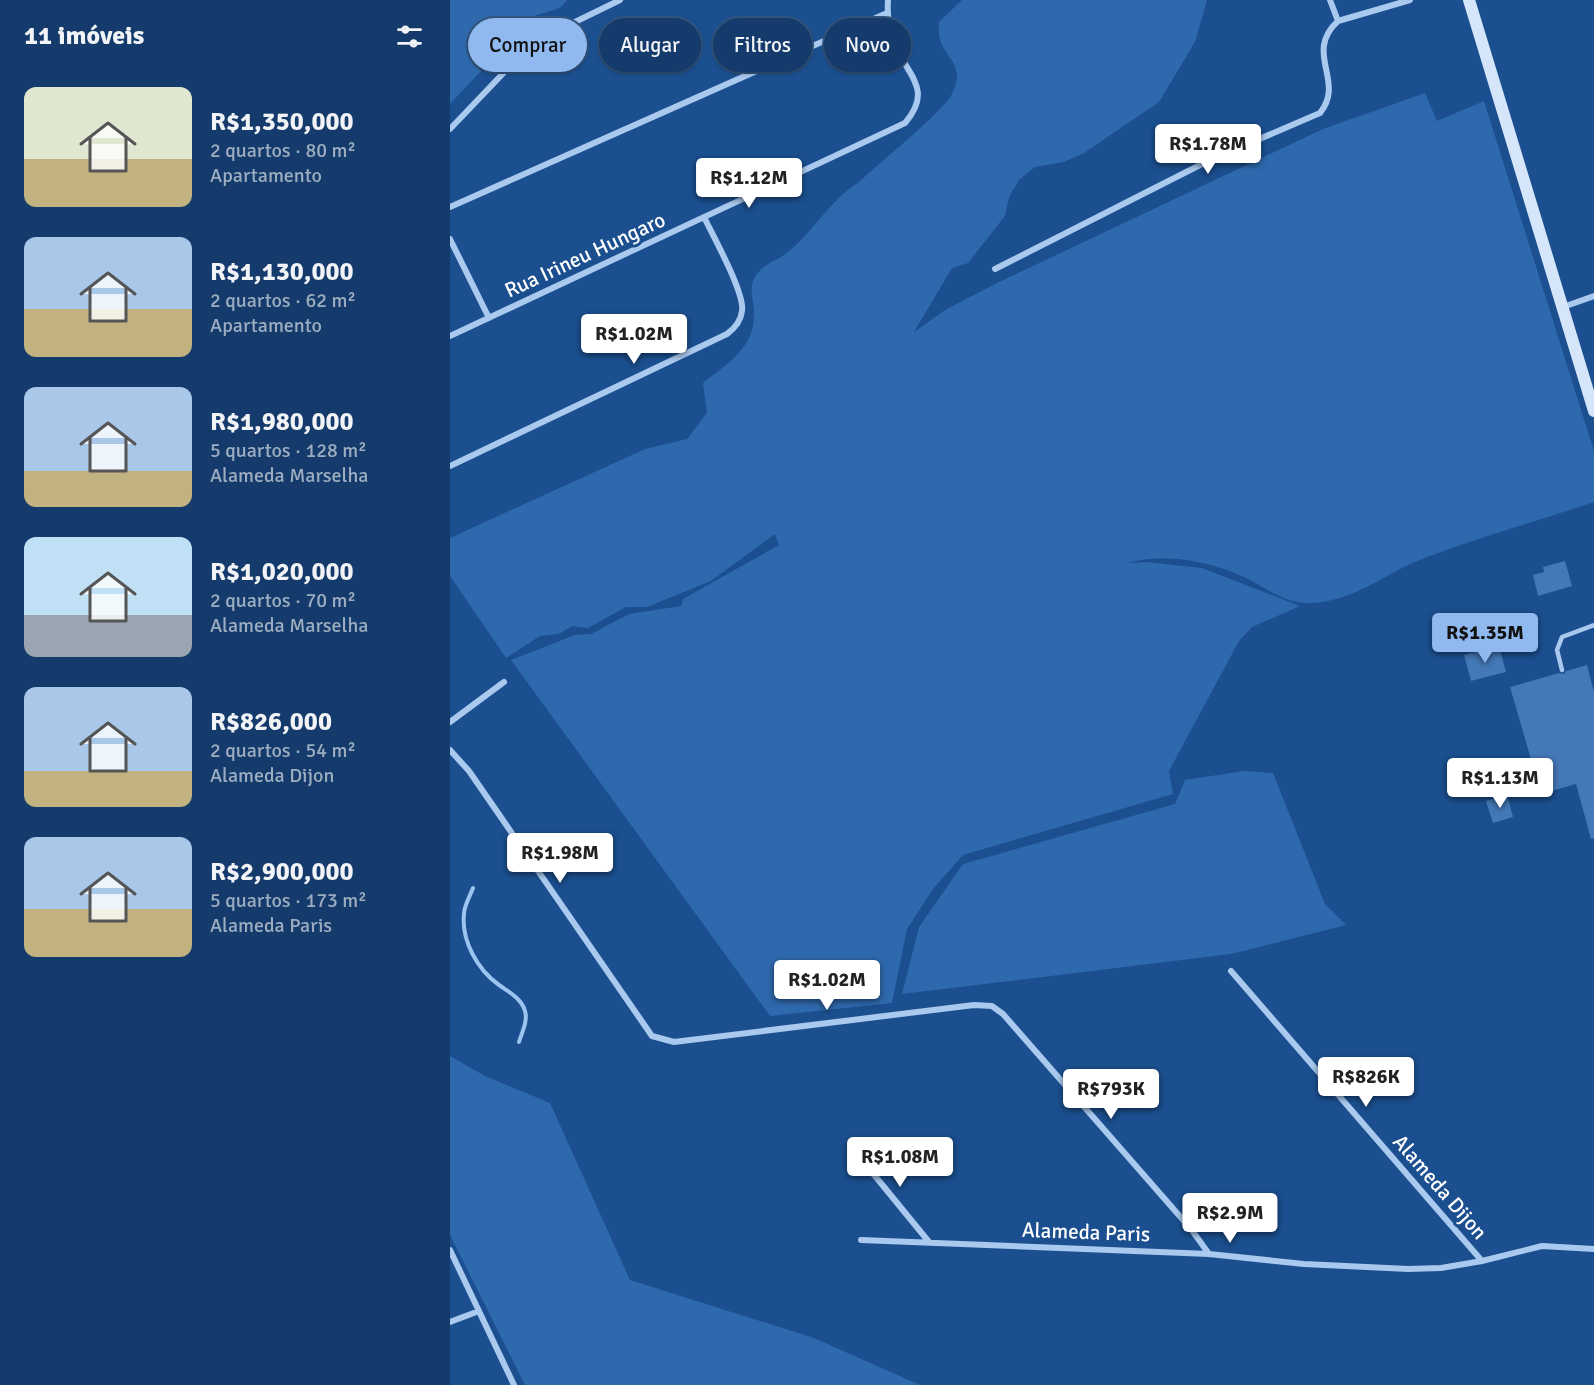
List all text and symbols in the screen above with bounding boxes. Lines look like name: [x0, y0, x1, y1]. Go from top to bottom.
chip: Comprar: [468, 18, 587, 72]
chip: Alugar: [599, 18, 701, 72]
chip: Filtros: [713, 18, 812, 72]
chip: Novo: [824, 18, 911, 72]
text: 11 imóveis: [24, 20, 144, 52]
icon: filters: [393, 20, 426, 53]
text: R$1,350,000: [210, 106, 354, 138]
icon: home: [72, 111, 144, 183]
pin: R$1.78M: [1153, 124, 1263, 175]
text: R$1.78M: [1169, 131, 1247, 156]
text: 2 quartos · 80 m²: [210, 138, 356, 163]
pin: R$1.12M: [694, 158, 804, 209]
text: Apartamento: [210, 163, 322, 188]
text: R$1.12M: [710, 165, 788, 190]
street label: Rua Irineu Hungaro: [501, 206, 669, 304]
text: R$1,130,000: [210, 256, 354, 288]
icon: home: [72, 261, 144, 333]
text: 2 quartos · 62 m²: [210, 288, 356, 313]
text: Apartamento: [210, 313, 322, 338]
pin: R$1.02M: [579, 314, 689, 365]
text: R$1.02M: [595, 321, 673, 346]
text: R$1,980,000: [210, 406, 354, 438]
icon: home: [72, 411, 144, 483]
text: 5 quartos · 128 m²: [210, 438, 367, 463]
text: Alameda Marselha: [210, 463, 368, 488]
text: R$1,020,000: [210, 556, 354, 588]
icon: home: [72, 561, 144, 633]
text: 2 quartos · 70 m²: [210, 588, 356, 613]
text: Alameda Marselha: [210, 613, 368, 638]
pin: R$1.35M: [1430, 613, 1540, 664]
text: R$1.35M: [1446, 620, 1524, 645]
text: R$826,000: [210, 706, 332, 738]
icon: home: [72, 711, 144, 783]
text: 2 quartos · 54 m²: [210, 738, 356, 763]
pin: R$1.13M: [1445, 758, 1555, 809]
text: Alameda Dijon: [210, 763, 334, 788]
text: R$1.13M: [1461, 765, 1539, 790]
pin: R$1.98M: [505, 833, 615, 884]
text: R$1.98M: [521, 840, 599, 865]
text: R$2,900,000: [210, 856, 354, 888]
icon: home: [72, 861, 144, 933]
text: 5 quartos · 173 m²: [210, 888, 367, 913]
text: Alameda Paris: [210, 913, 332, 938]
pin: R$1.02M: [772, 960, 882, 1011]
text: R$1.02M: [788, 967, 866, 992]
pin: R$826K: [1317, 1057, 1415, 1108]
text: R$826K: [1332, 1064, 1400, 1089]
pin: R$793K: [1062, 1069, 1160, 1120]
text: R$793K: [1077, 1076, 1145, 1101]
street label: Alameda Dijon: [1387, 1129, 1493, 1245]
pin: R$1.08M: [845, 1137, 955, 1188]
text: R$1.08M: [861, 1144, 939, 1169]
pin: R$2.9M: [1181, 1193, 1279, 1244]
text: R$2.9M: [1196, 1200, 1264, 1225]
street label: Alameda Paris: [1021, 1217, 1151, 1247]

